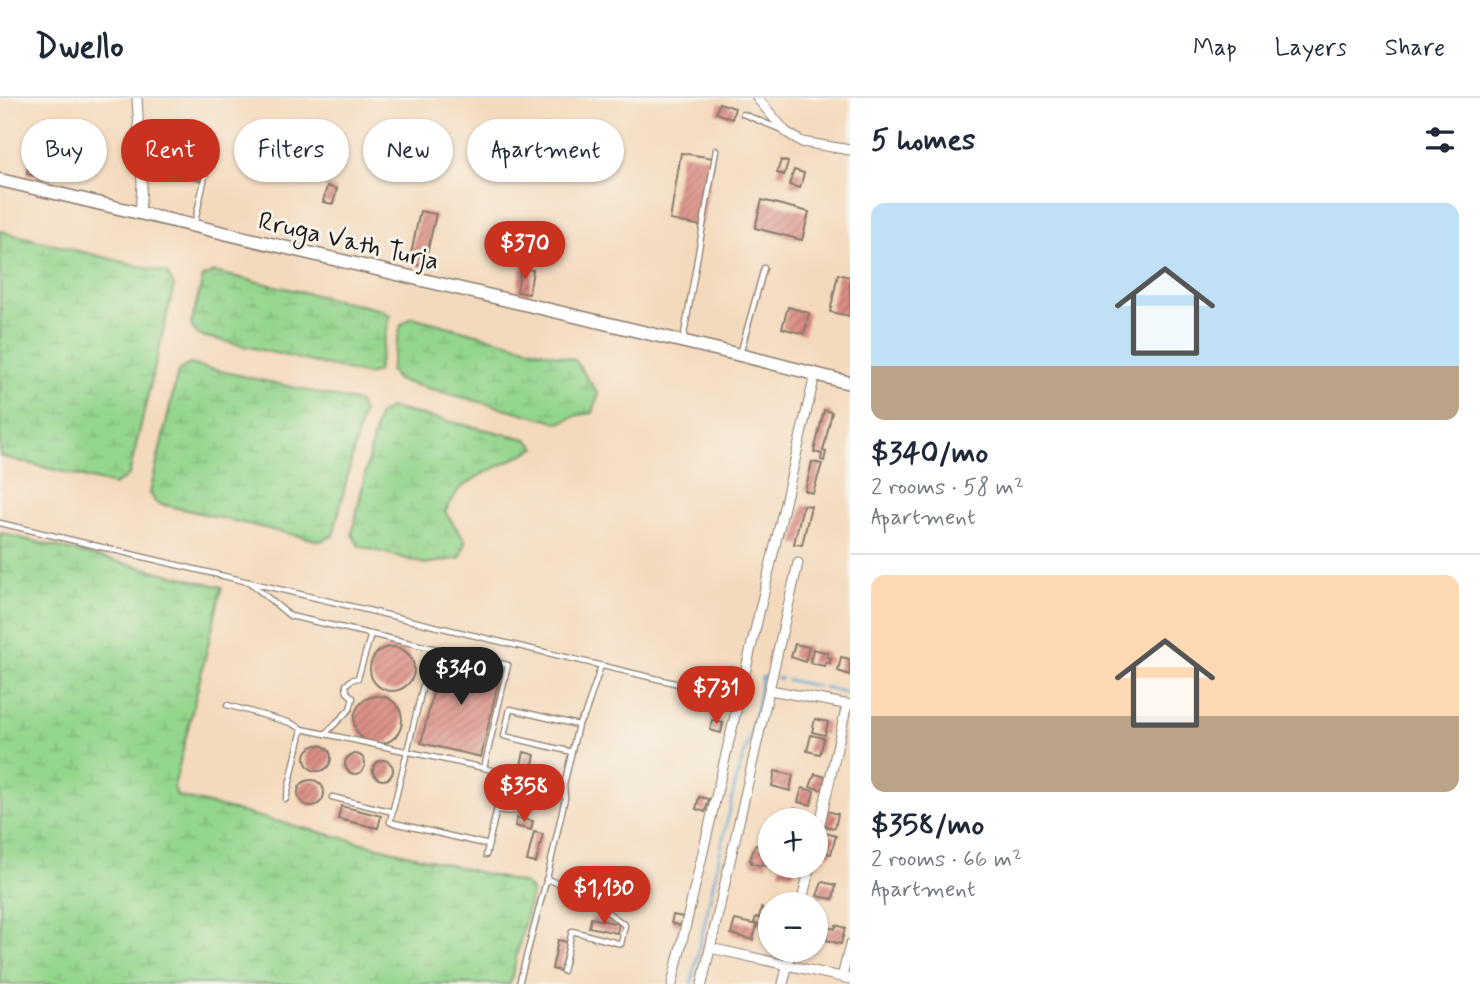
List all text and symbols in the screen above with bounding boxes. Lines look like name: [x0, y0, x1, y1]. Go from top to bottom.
text: Dwello: [35, 26, 124, 70]
text: Map: [1193, 33, 1237, 64]
text: Layers: [1275, 33, 1347, 64]
text: Share: [1385, 33, 1445, 64]
chip: Buy: [21, 119, 107, 182]
chip: Rent: [121, 119, 220, 182]
chip: Filters: [234, 119, 349, 182]
chip: New: [363, 119, 453, 182]
chip: Apartment: [467, 119, 624, 182]
text: 5 homes: [871, 121, 976, 160]
icon: filters: [1421, 121, 1459, 159]
street label: Rruga Vath Turja: [254, 205, 442, 281]
pin: $370: [484, 222, 566, 281]
text: $370: [500, 229, 550, 259]
icon: home: [1102, 248, 1228, 374]
text: $340/mo: [871, 434, 988, 473]
text: 2 rooms · 58 m²: [871, 473, 1024, 503]
text: Apartment: [871, 503, 976, 533]
icon: home: [1102, 620, 1228, 746]
pin: $340: [420, 648, 502, 707]
text: $340: [435, 655, 487, 685]
pin: $731: [675, 666, 757, 726]
text: $731: [693, 674, 739, 704]
pin: $358: [483, 764, 565, 824]
text: $358: [500, 772, 548, 802]
text: $358/mo: [871, 806, 984, 845]
map controls: [758, 808, 828, 962]
button: +: [758, 808, 828, 878]
text: 2 rooms · 66 m²: [871, 845, 1022, 875]
pin: $1,130: [547, 866, 661, 926]
text: $1,130: [574, 874, 634, 904]
text: Apartment: [871, 875, 976, 905]
button: −: [758, 892, 828, 962]

